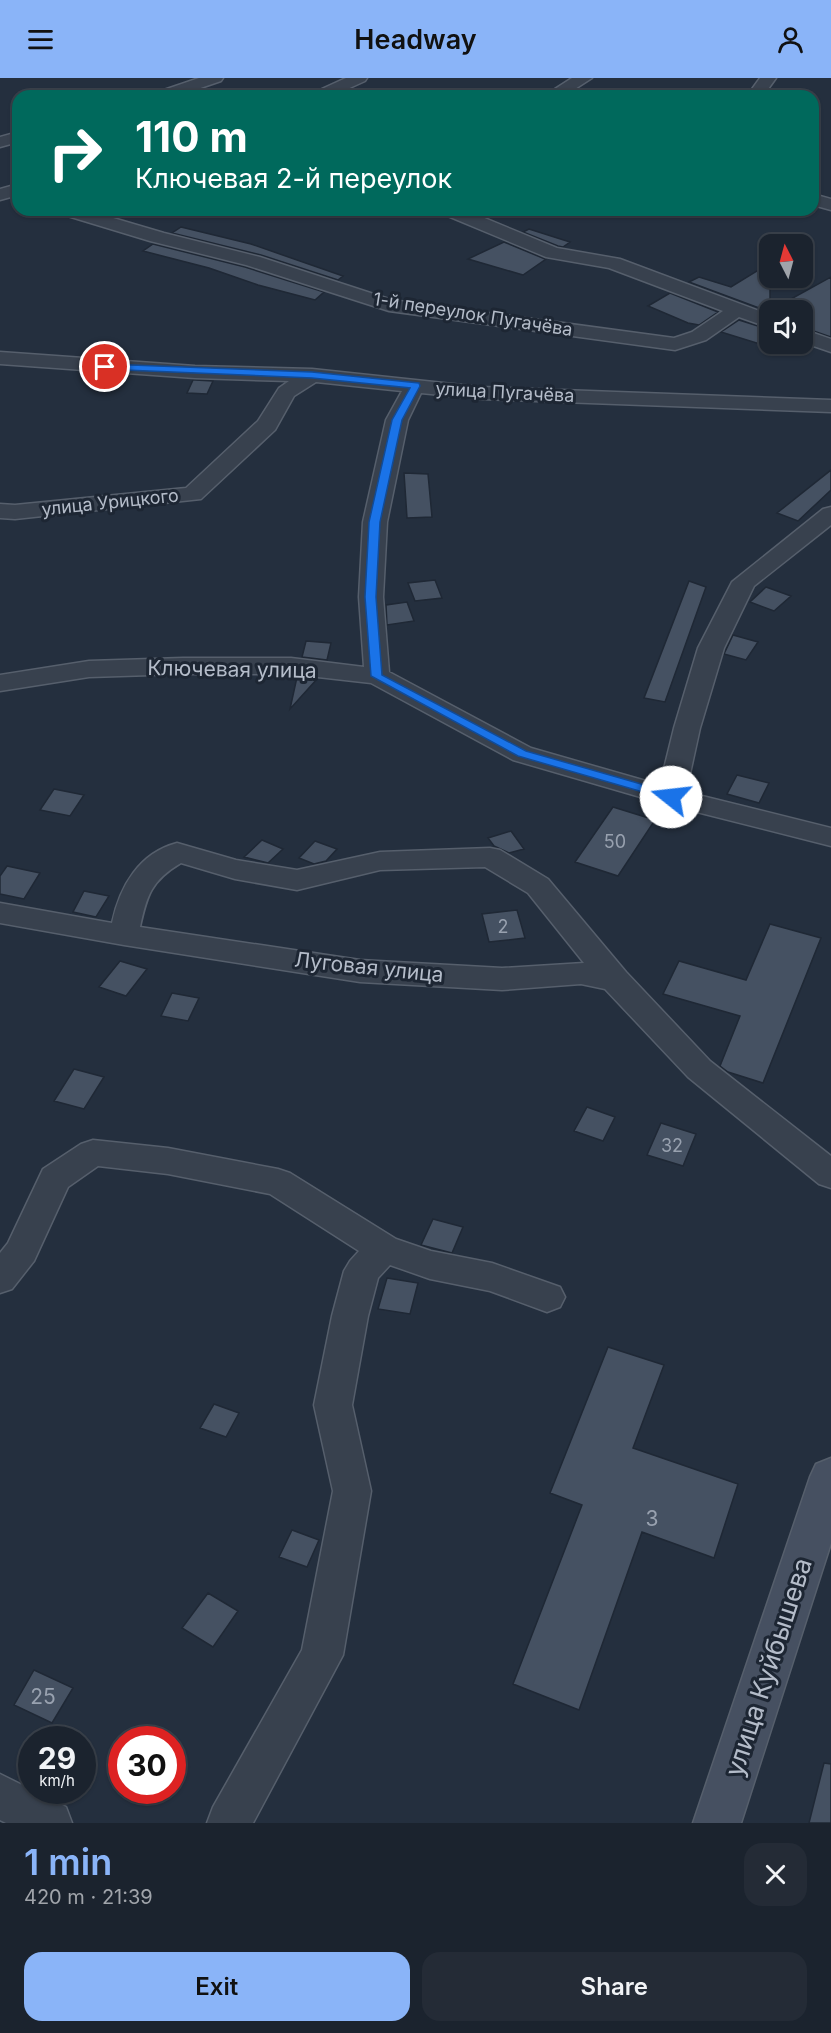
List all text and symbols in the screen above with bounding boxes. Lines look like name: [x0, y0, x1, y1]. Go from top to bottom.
icon: menu: [24, 23, 57, 56]
text: Headway: [354, 23, 477, 56]
icon: person: [774, 23, 807, 56]
text: 110 m: [135, 111, 248, 162]
icon: right: [36, 114, 114, 192]
text: Ключевая 2-й переулок: [135, 162, 452, 195]
north arrow: [759, 234, 813, 288]
map controls: [759, 234, 813, 354]
street label: 1-й переулок Пугачёва: [372, 288, 574, 340]
button: sound: [759, 300, 813, 354]
pin: [79, 341, 130, 392]
icon: arrive: [88, 350, 121, 383]
street label: улица Пугачёва: [435, 378, 575, 406]
street label: улица Урицкого: [40, 484, 180, 520]
street label: Ключевая улица: [147, 655, 317, 683]
position arrow: [639, 765, 703, 829]
house number: 50: [604, 831, 626, 852]
house number: 2: [498, 916, 508, 937]
street label: Луговая улица: [293, 947, 445, 987]
house number: 32: [661, 1135, 683, 1156]
house number: 3: [646, 1506, 658, 1531]
street label: улица Куйбышева: [718, 1554, 818, 1780]
house number: 25: [30, 1684, 56, 1709]
speed limit sign: 30: [108, 1726, 186, 1804]
text: 29: [38, 1740, 76, 1776]
text: km/h: [39, 1771, 75, 1790]
text: 1 min: [24, 1840, 112, 1884]
button: close: [744, 1843, 807, 1906]
text: 420 m · 21:39: [24, 1885, 153, 1909]
button: Exit: [24, 1952, 410, 2021]
button: Share: [422, 1952, 807, 2021]

